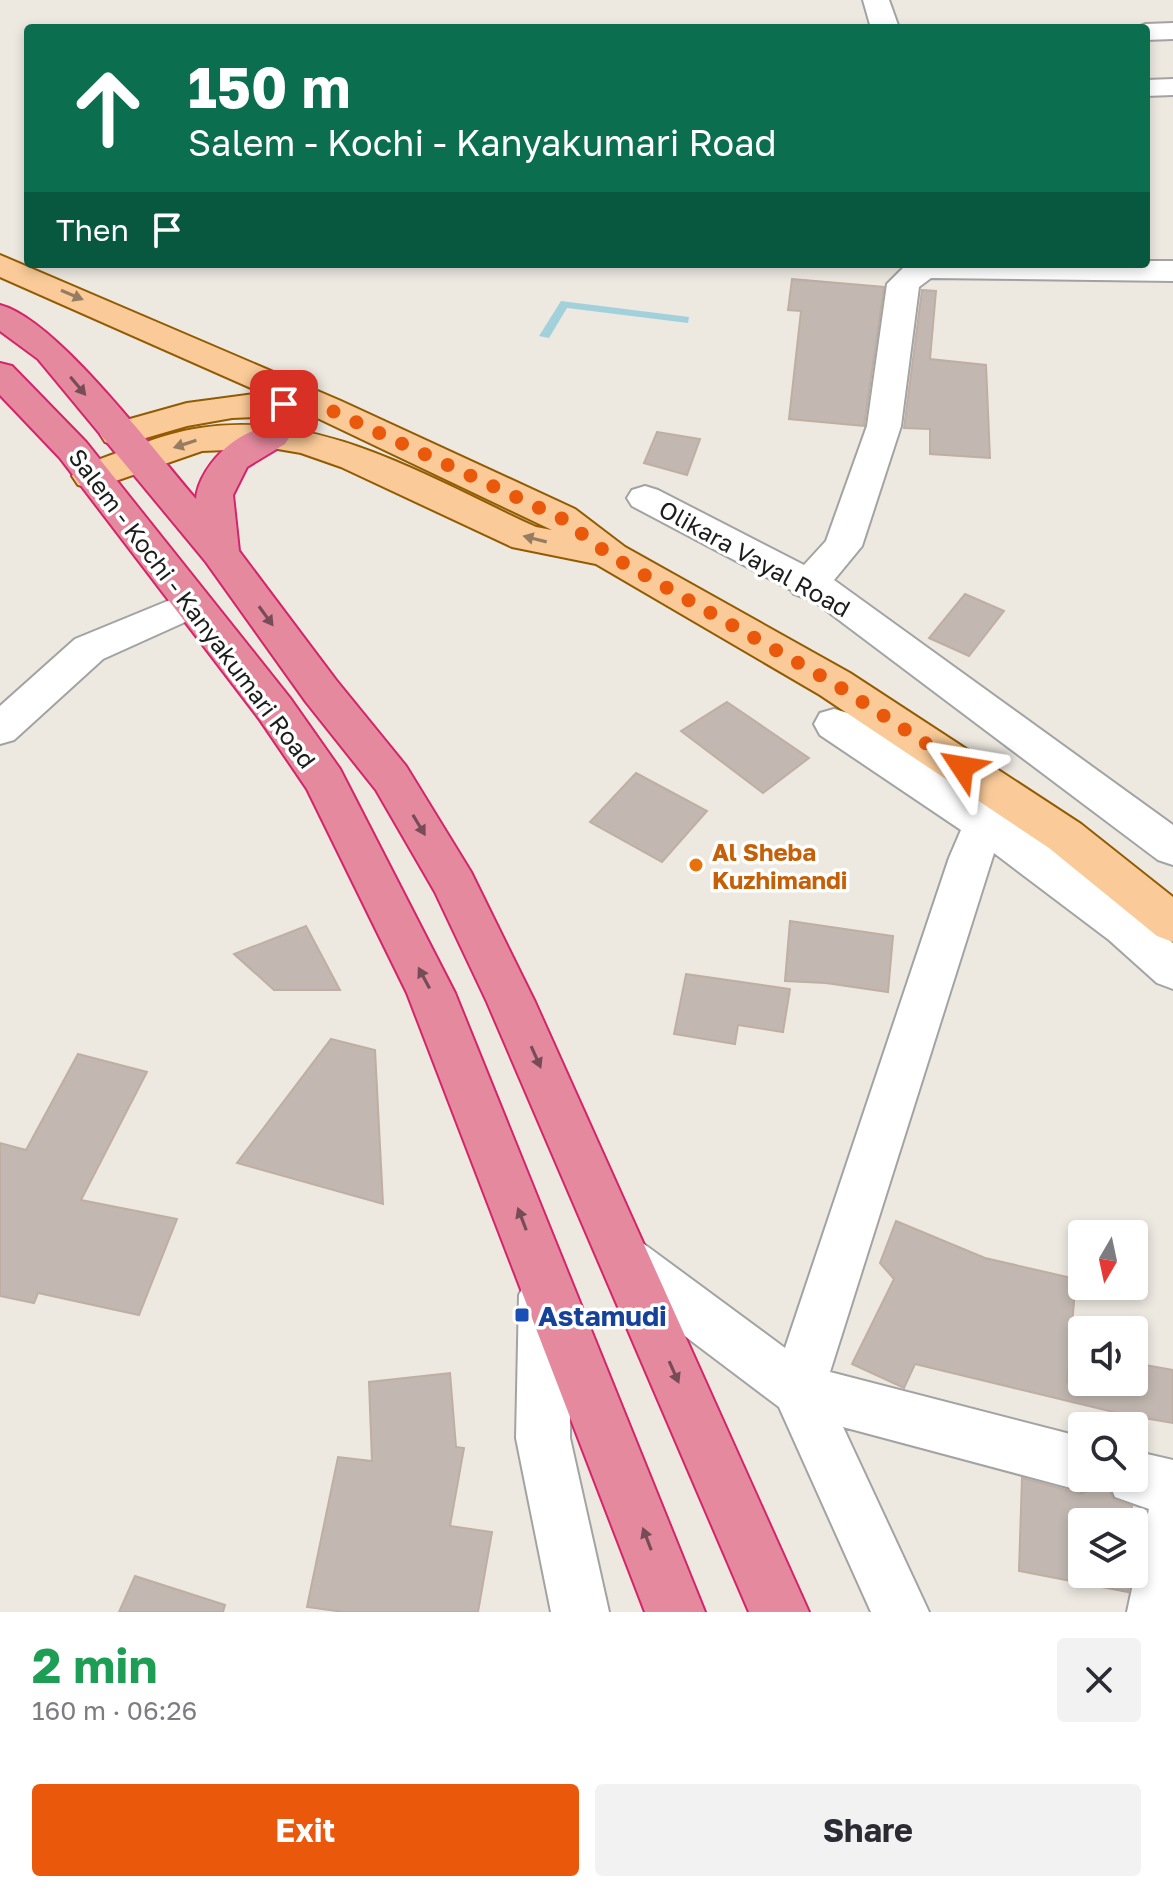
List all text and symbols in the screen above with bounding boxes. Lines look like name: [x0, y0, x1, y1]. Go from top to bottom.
text: 150 m: [188, 53, 350, 120]
icon: ahead: [56, 56, 160, 160]
text: Salem - Kochi - Kanyakumari Road: [188, 121, 777, 164]
icon: arrive: [145, 208, 189, 252]
text: Then: [56, 212, 129, 248]
one-way arrow: [60, 289, 84, 302]
pin: [250, 370, 318, 438]
one-way arrow: [69, 376, 86, 396]
icon: arrive: [262, 382, 306, 426]
one-way arrow: [172, 438, 196, 451]
street label: Salem - Kochi - Kanyakumari Road: [63, 443, 323, 773]
street label: Olikara Vayal Road: [654, 493, 856, 623]
one-way arrow: [522, 533, 547, 545]
one-way arrow: [258, 605, 274, 627]
position arrow: [920, 725, 1004, 809]
one-way arrow: [412, 814, 426, 837]
place label: Al Sheba Kuzhimandi: [712, 837, 847, 894]
marker: Al Sheba Kuzhimandi: [687, 856, 705, 874]
one-way arrow: [417, 967, 430, 990]
one-way arrow: [529, 1046, 543, 1069]
one-way arrow: [516, 1207, 529, 1231]
north arrow: [1068, 1220, 1148, 1300]
map controls: [1068, 1220, 1148, 1588]
place label: Astamudi: [538, 1299, 667, 1332]
marker: Astamudi: [513, 1306, 531, 1324]
button: sound: [1068, 1316, 1148, 1396]
one-way arrow: [668, 1361, 681, 1384]
button: search: [1068, 1412, 1148, 1492]
button: layers: [1068, 1508, 1148, 1588]
one-way arrow: [640, 1527, 653, 1551]
text: 2 min: [32, 1636, 157, 1694]
button: close: [1057, 1638, 1141, 1722]
text: 160 m · 06:26: [32, 1695, 197, 1726]
button: Exit: [32, 1784, 579, 1876]
button: Share: [595, 1784, 1141, 1876]

